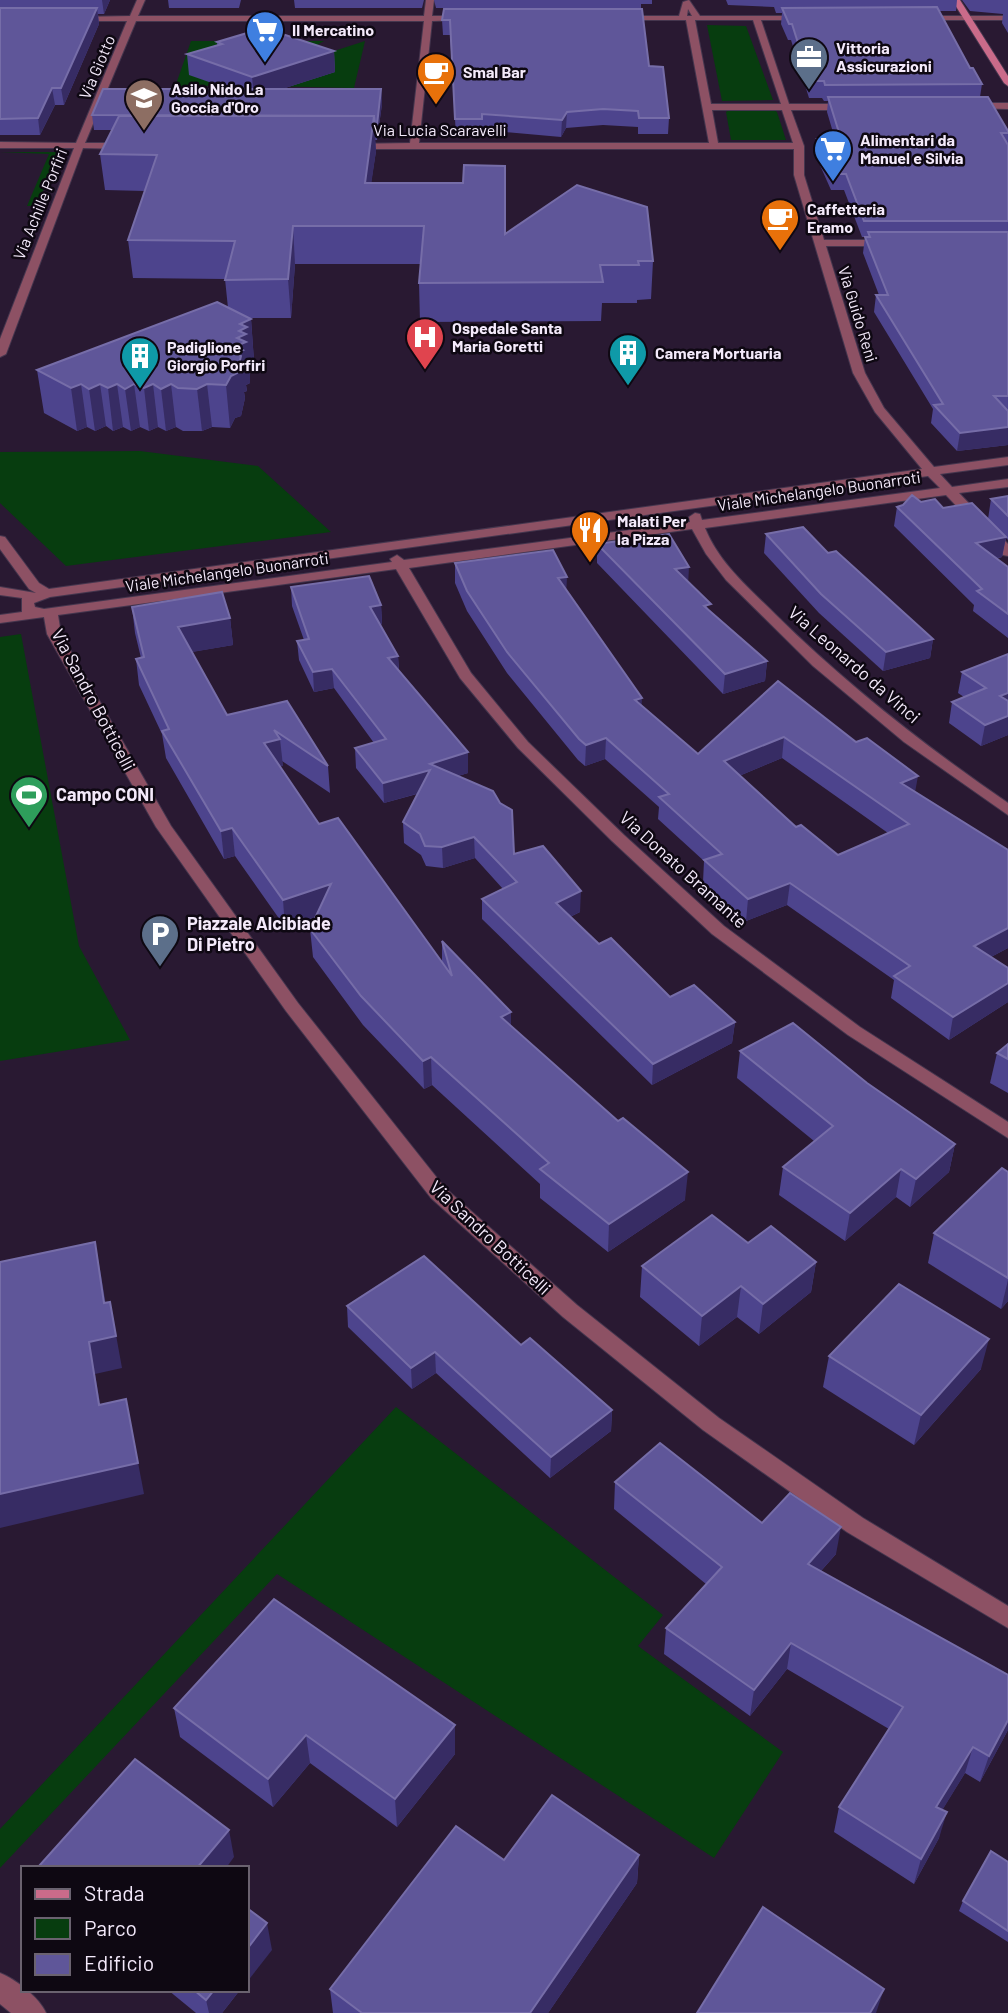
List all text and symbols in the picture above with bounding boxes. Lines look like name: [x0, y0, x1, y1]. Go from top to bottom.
supermarket icon: Il Mercatino: [244, 9, 286, 64]
place label: Il Mercatino: [292, 20, 374, 39]
street label: Via Giotto: [75, 32, 118, 102]
office icon: Vittoria Assicurazioni: [788, 36, 830, 91]
place label: Vittoria Assicurazioni: [836, 38, 932, 75]
cafe icon: Smal Bar: [415, 51, 457, 106]
place label: Smal Bar: [463, 62, 526, 81]
school or university icon: Asilo Nido La Goccia d'Oro: [123, 77, 165, 132]
place label: Asilo Nido La Goccia d'Oro: [171, 79, 263, 116]
street label: Via Lucia Scaravelli: [373, 120, 507, 139]
supermarket icon: Alimentari da Manuel e Silvia: [812, 128, 854, 183]
place label: Alimentari da Manuel e Silvia: [860, 130, 964, 167]
street label: Via Achille Porfiri: [9, 146, 70, 262]
cafe icon: Caffetteria Eramo: [759, 197, 801, 252]
place label: Caffetteria Eramo: [807, 199, 885, 236]
street label: Via Guido Reni: [835, 264, 882, 364]
hospital icon: Ospedale Santa Maria Goretti: [404, 316, 446, 371]
place label: Ospedale Santa Maria Goretti: [452, 318, 562, 355]
building icon: Camera Mortuaria: [607, 332, 649, 387]
building icon: Padiglione Giorgio Porfiri: [119, 335, 161, 390]
place label: Padiglione Giorgio Porfiri: [167, 337, 265, 374]
place label: Camera Mortuaria: [655, 343, 781, 362]
street label: Viale Michelangelo Buonarroti: [716, 467, 922, 514]
restaurant icon: Malati Per la Pizza: [569, 509, 611, 564]
place label: Malati Per la Pizza: [617, 511, 686, 548]
street label: Viale Michelangelo Buonarroti: [124, 548, 330, 595]
street label: Via Leonardo da Vinci: [784, 601, 925, 728]
street label: Via Sandro Botticelli: [47, 625, 141, 774]
sports icon: Campo CONI: [8, 774, 50, 829]
place label: Campo CONI: [56, 783, 154, 805]
street label: Via Donato Bramante: [615, 806, 752, 932]
place label: Piazzale Alcibiade Di Pietro: [187, 912, 331, 955]
parking icon: Piazzale Alcibiade Di Pietro: [139, 913, 181, 968]
street label: Via Sandro Botticelli: [426, 1176, 556, 1299]
legend: [21, 1866, 248, 1992]
text: Strada: [84, 1880, 144, 1905]
text: Parco: [84, 1915, 137, 1940]
text: Edificio: [84, 1950, 154, 1975]

